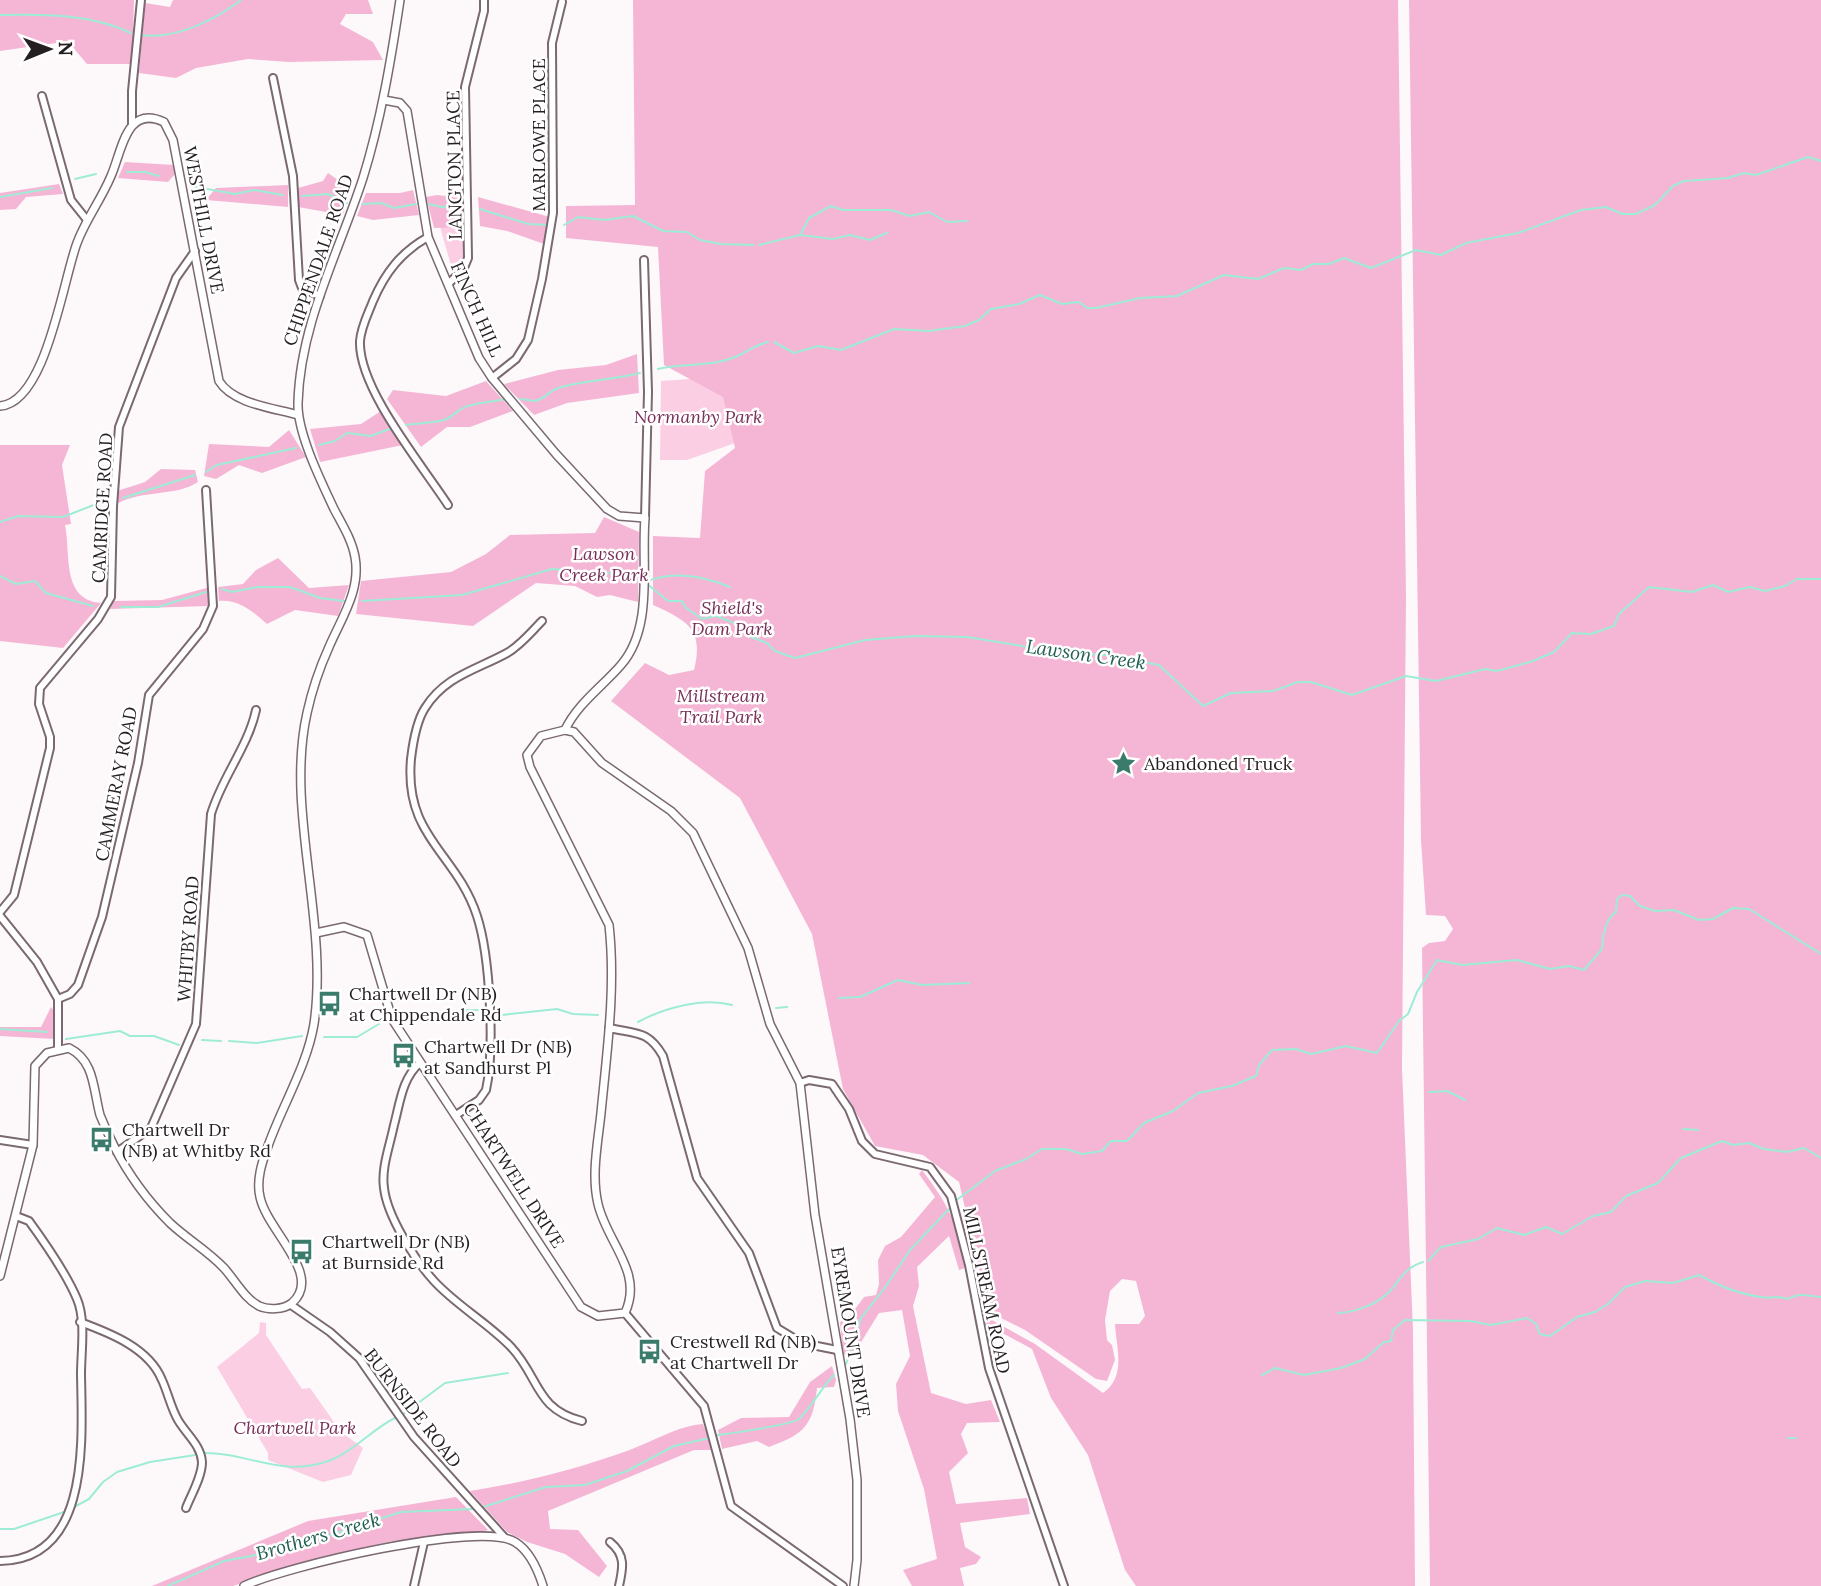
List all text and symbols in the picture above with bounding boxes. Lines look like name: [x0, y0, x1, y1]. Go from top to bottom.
north arrow: [14, 14, 84, 84]
text: N: [54, 41, 78, 57]
street label: MARLOWE PLACE: [527, 58, 550, 212]
street label: LANGTON PLACE: [441, 90, 467, 240]
street label: WESTHILL DRIVE: [178, 144, 230, 296]
street label: CHIPPENDALE ROAD: [278, 171, 358, 349]
street label: FINCH HILL: [446, 258, 508, 361]
park label: Normanby Park: [634, 405, 762, 428]
street label: CAMRIDGE ROAD: [87, 432, 117, 584]
park label: Lawson Creek Park: [559, 542, 649, 586]
park label: Shield's Dam Park: [691, 596, 773, 640]
water label: Lawson Creek: [1025, 634, 1148, 674]
park label: Millstream Trail Park: [677, 684, 766, 728]
street label: CAMMERAY ROAD: [90, 705, 142, 863]
place icon: Abandoned Truck: [1110, 749, 1138, 777]
place label: Abandoned Truck: [1143, 752, 1293, 775]
street label: WHITBY ROAD: [172, 875, 204, 1003]
place label: Chartwell Dr (NB) at Chippendale Rd: [349, 982, 502, 1026]
bus stop icon: Chartwell Dr (NB) at Chippendale Rd: [315, 989, 343, 1017]
place label: Chartwell Dr (NB) at Sandhurst Pl: [424, 1035, 572, 1079]
bus stop icon: Chartwell Dr (NB) at Sandhurst Pl: [390, 1042, 418, 1070]
street label: CHARTWELL DRIVE: [458, 1098, 570, 1252]
place label: Chartwell Dr (NB) at Whitby Rd: [122, 1118, 271, 1162]
bus stop icon: Chartwell Dr (NB) at Whitby Rd: [88, 1125, 116, 1153]
street label: MILLSTREAM ROAD: [958, 1204, 1016, 1376]
place label: Chartwell Dr (NB) at Burnside Rd: [322, 1230, 470, 1274]
bus stop icon: Chartwell Dr (NB) at Burnside Rd: [288, 1237, 316, 1265]
street label: EYREMOUNT DRIVE: [826, 1245, 876, 1419]
place label: Crestwell Rd (NB) at Chartwell Dr: [670, 1330, 816, 1374]
bus stop icon: Crestwell Rd (NB) at Chartwell Dr: [636, 1337, 664, 1365]
street label: BURNSIDE ROAD: [359, 1344, 467, 1472]
park label: Chartwell Park: [234, 1416, 356, 1439]
water label: Brothers Creek: [253, 1507, 383, 1565]

